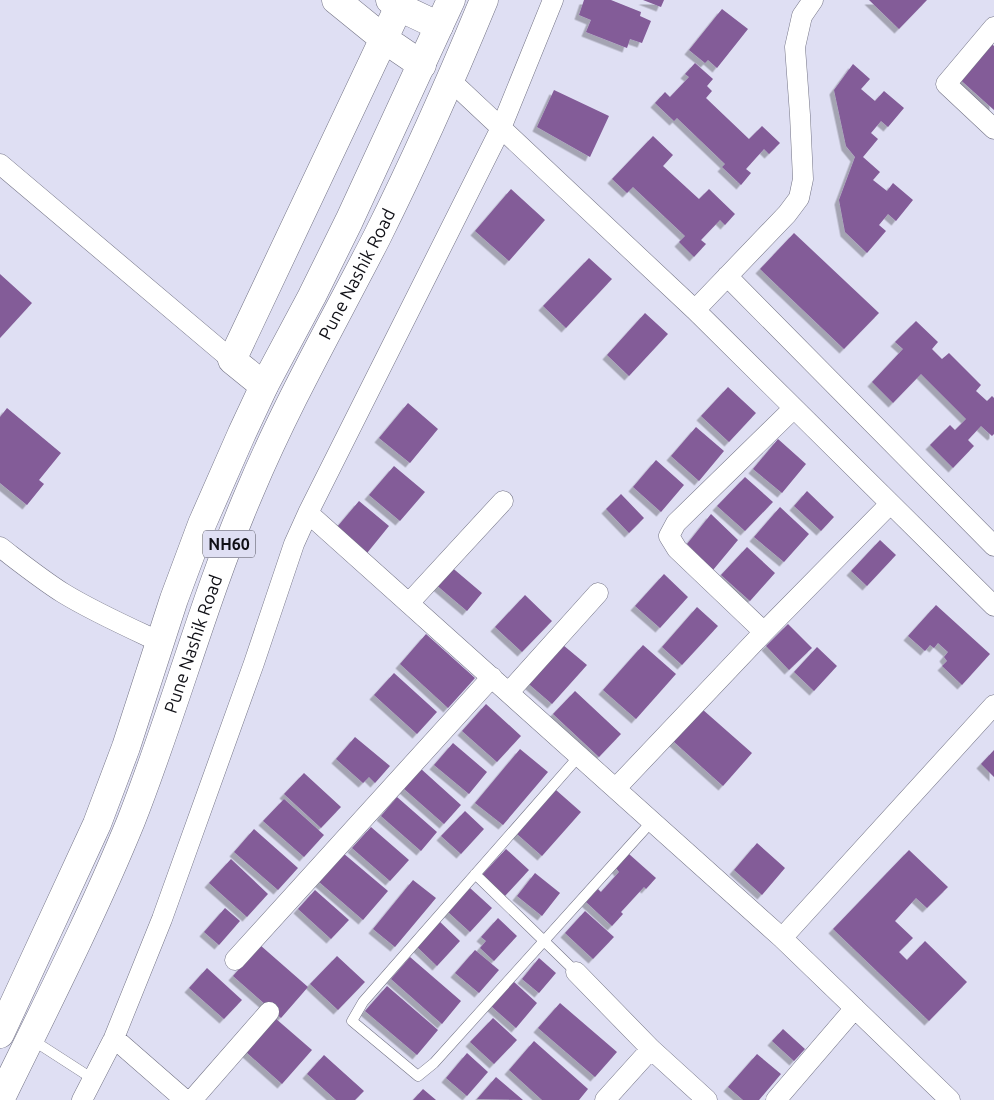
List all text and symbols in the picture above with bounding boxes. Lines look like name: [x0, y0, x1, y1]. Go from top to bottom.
street label: Pune Nashik Road: [314, 205, 398, 343]
road number: NH60: [203, 530, 255, 558]
street label: Pune Nashik Road: [160, 572, 225, 715]

